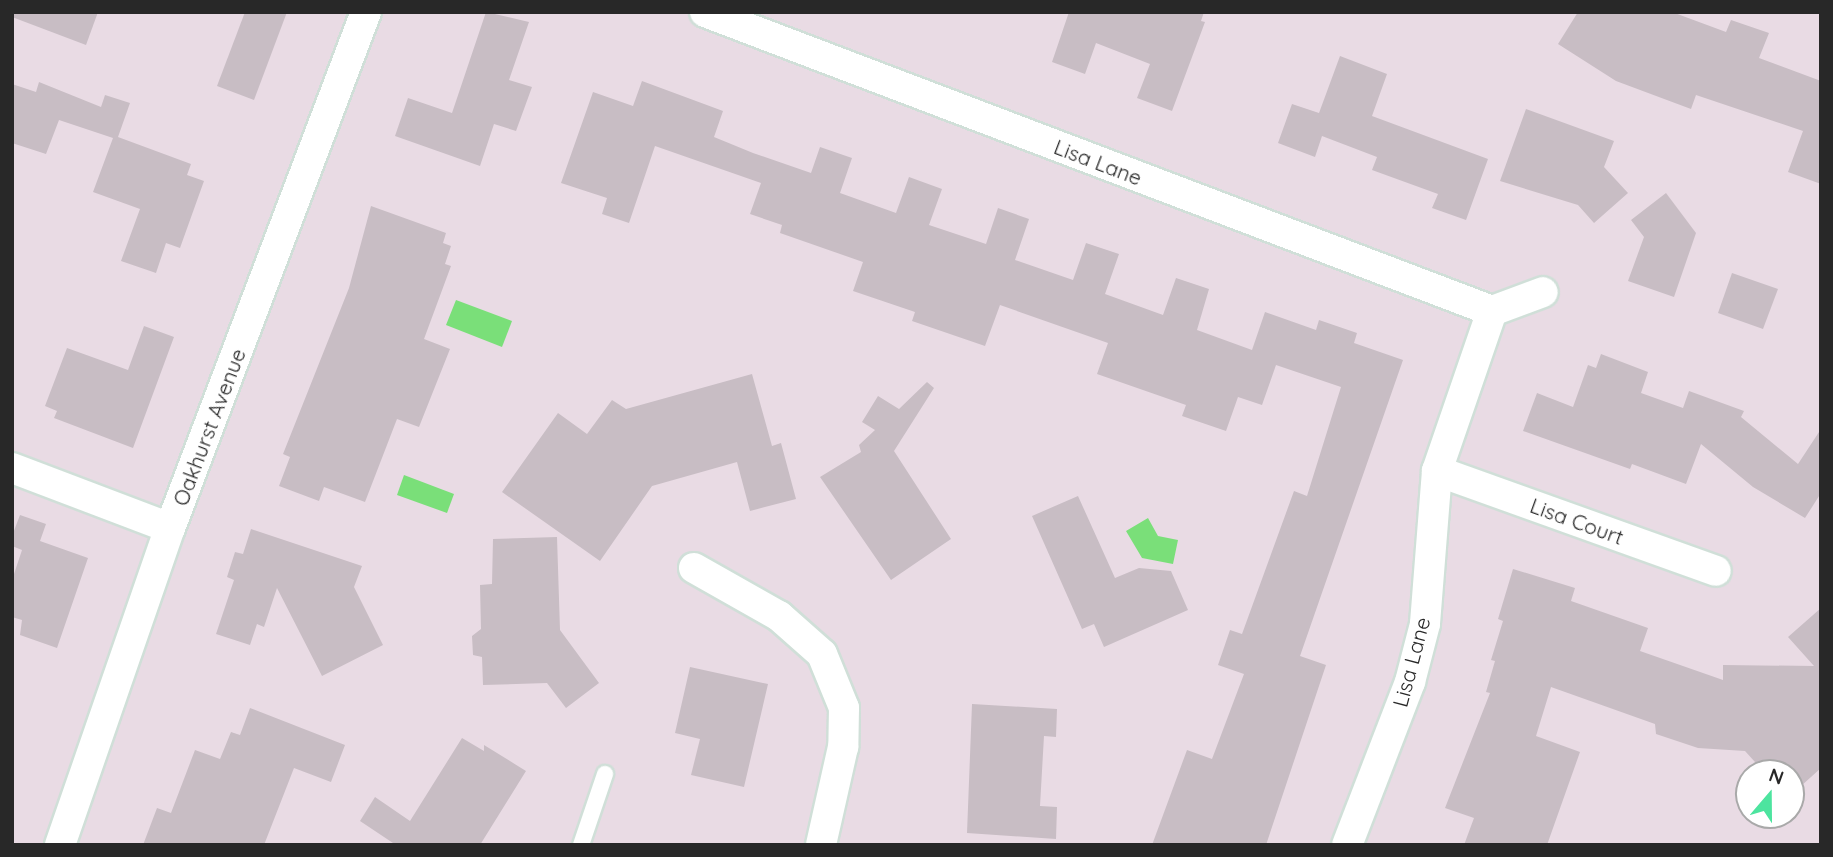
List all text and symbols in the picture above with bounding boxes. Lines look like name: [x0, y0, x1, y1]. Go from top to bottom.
street label: Lisa Lane: [1051, 134, 1145, 190]
street label: Oakhurst Avenue: [167, 345, 251, 509]
street label: Lisa Court: [1527, 492, 1627, 550]
street label: Lisa Lane: [1387, 614, 1435, 710]
north arrow: [1735, 759, 1805, 829]
text: N: [1766, 762, 1787, 790]

